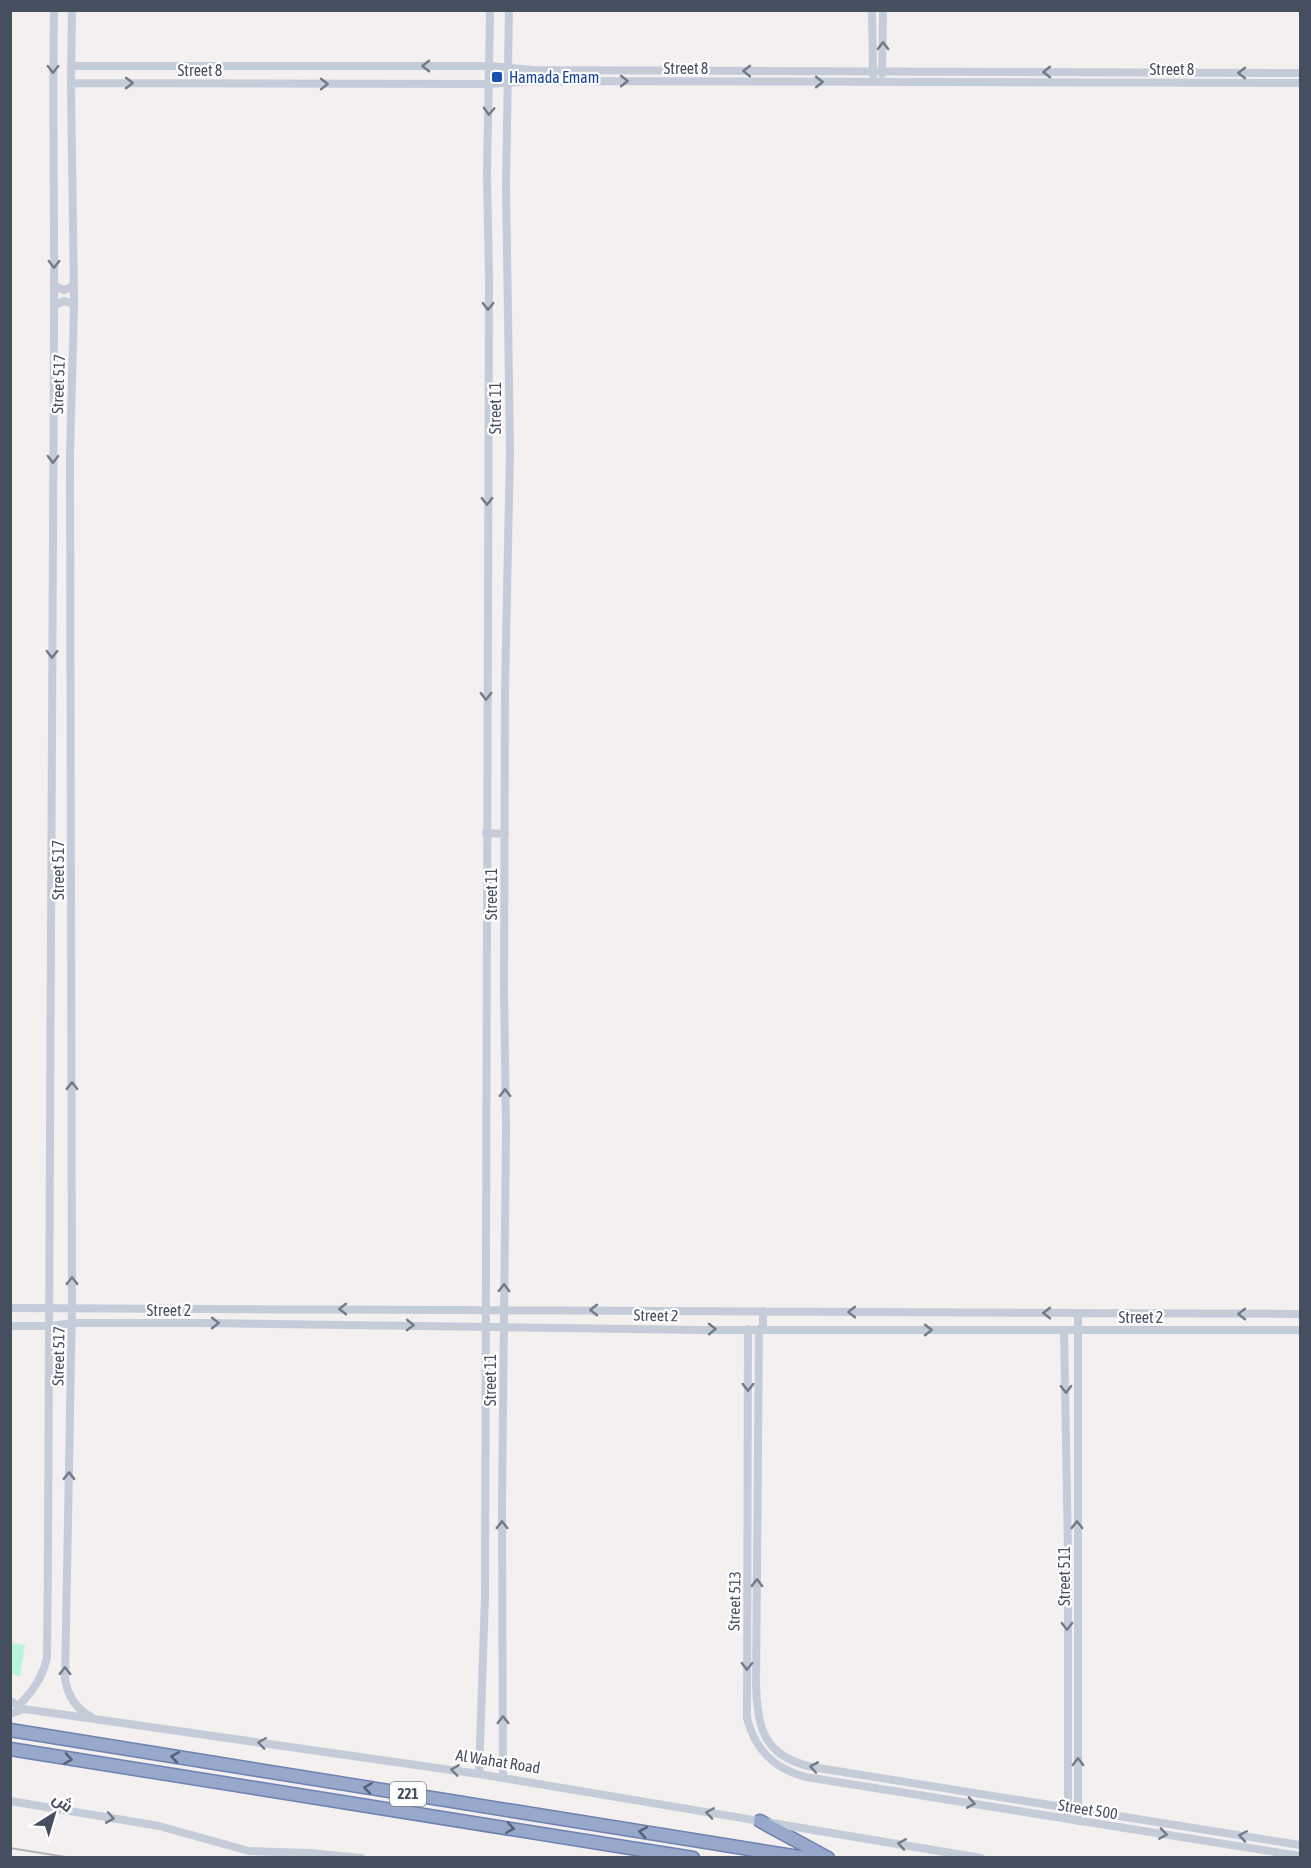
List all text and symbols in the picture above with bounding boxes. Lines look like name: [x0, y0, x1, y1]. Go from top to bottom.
one-way arrow: [877, 42, 889, 51]
street label: Street 8: [664, 59, 708, 77]
one-way arrow: [422, 60, 431, 72]
street label: Street 8: [1150, 60, 1194, 78]
street label: Street 8: [178, 61, 222, 79]
one-way arrow: [47, 64, 59, 73]
one-way arrow: [743, 65, 752, 77]
one-way arrow: [1043, 66, 1052, 78]
one-way arrow: [1238, 67, 1247, 79]
place label: Hamada Emam: [509, 68, 599, 86]
marker: Hamada Emam: [490, 70, 504, 84]
one-way arrow: [619, 75, 628, 87]
one-way arrow: [814, 76, 823, 88]
one-way arrow: [125, 77, 134, 89]
one-way arrow: [320, 78, 329, 90]
one-way arrow: [482, 106, 495, 115]
one-way arrow: [48, 259, 60, 268]
one-way arrow: [482, 301, 494, 310]
street label: Street 517: [48, 354, 68, 414]
street label: Street 11: [486, 382, 504, 434]
one-way arrow: [47, 454, 59, 463]
one-way arrow: [481, 496, 493, 505]
one-way arrow: [46, 649, 58, 658]
one-way arrow: [480, 691, 492, 700]
street label: Street 517: [49, 840, 67, 900]
street label: Street 11: [482, 868, 500, 920]
one-way arrow: [66, 1082, 78, 1091]
one-way arrow: [499, 1088, 511, 1097]
one-way arrow: [66, 1277, 78, 1286]
one-way arrow: [497, 1283, 510, 1292]
street label: Street 2: [147, 1301, 191, 1319]
one-way arrow: [338, 1303, 347, 1315]
one-way arrow: [590, 1304, 599, 1316]
one-way arrow: [848, 1305, 857, 1318]
street label: Street 2: [633, 1306, 679, 1324]
one-way arrow: [1043, 1307, 1052, 1319]
street label: Street 2: [1119, 1308, 1163, 1326]
one-way arrow: [1238, 1308, 1247, 1320]
one-way arrow: [210, 1317, 219, 1329]
one-way arrow: [405, 1319, 414, 1331]
one-way arrow: [707, 1323, 716, 1336]
one-way arrow: [923, 1324, 932, 1336]
street label: Street 517: [48, 1326, 68, 1386]
street label: Street 11: [481, 1354, 499, 1406]
one-way arrow: [742, 1383, 754, 1392]
one-way arrow: [1059, 1385, 1072, 1394]
one-way arrow: [63, 1472, 75, 1481]
one-way arrow: [496, 1520, 508, 1529]
one-way arrow: [1071, 1521, 1083, 1530]
street label: Street 511: [1055, 1546, 1073, 1606]
street label: Street 513: [724, 1571, 744, 1631]
one-way arrow: [751, 1578, 763, 1587]
one-way arrow: [1061, 1622, 1073, 1631]
one-way arrow: [741, 1662, 753, 1671]
one-way arrow: [59, 1666, 72, 1675]
one-way arrow: [497, 1715, 509, 1724]
one-way arrow: [258, 1737, 267, 1749]
street label: Al Wahat Road: [454, 1745, 542, 1777]
one-way arrow: [171, 1751, 181, 1764]
one-way arrow: [64, 1752, 73, 1764]
one-way arrow: [1072, 1758, 1084, 1767]
one-way arrow: [810, 1761, 820, 1774]
one-way arrow: [451, 1765, 460, 1777]
one-way arrow: [363, 1782, 373, 1795]
road number: 221: [390, 1782, 426, 1806]
north arrow: [24, 1784, 84, 1844]
text: ش: [49, 1789, 77, 1816]
street label: Street 500: [1057, 1795, 1119, 1823]
one-way arrow: [966, 1797, 975, 1809]
one-way arrow: [705, 1807, 715, 1819]
one-way arrow: [104, 1811, 114, 1824]
one-way arrow: [505, 1822, 514, 1834]
one-way arrow: [639, 1826, 649, 1839]
one-way arrow: [1159, 1828, 1168, 1840]
one-way arrow: [1238, 1830, 1248, 1843]
one-way arrow: [898, 1839, 907, 1851]

